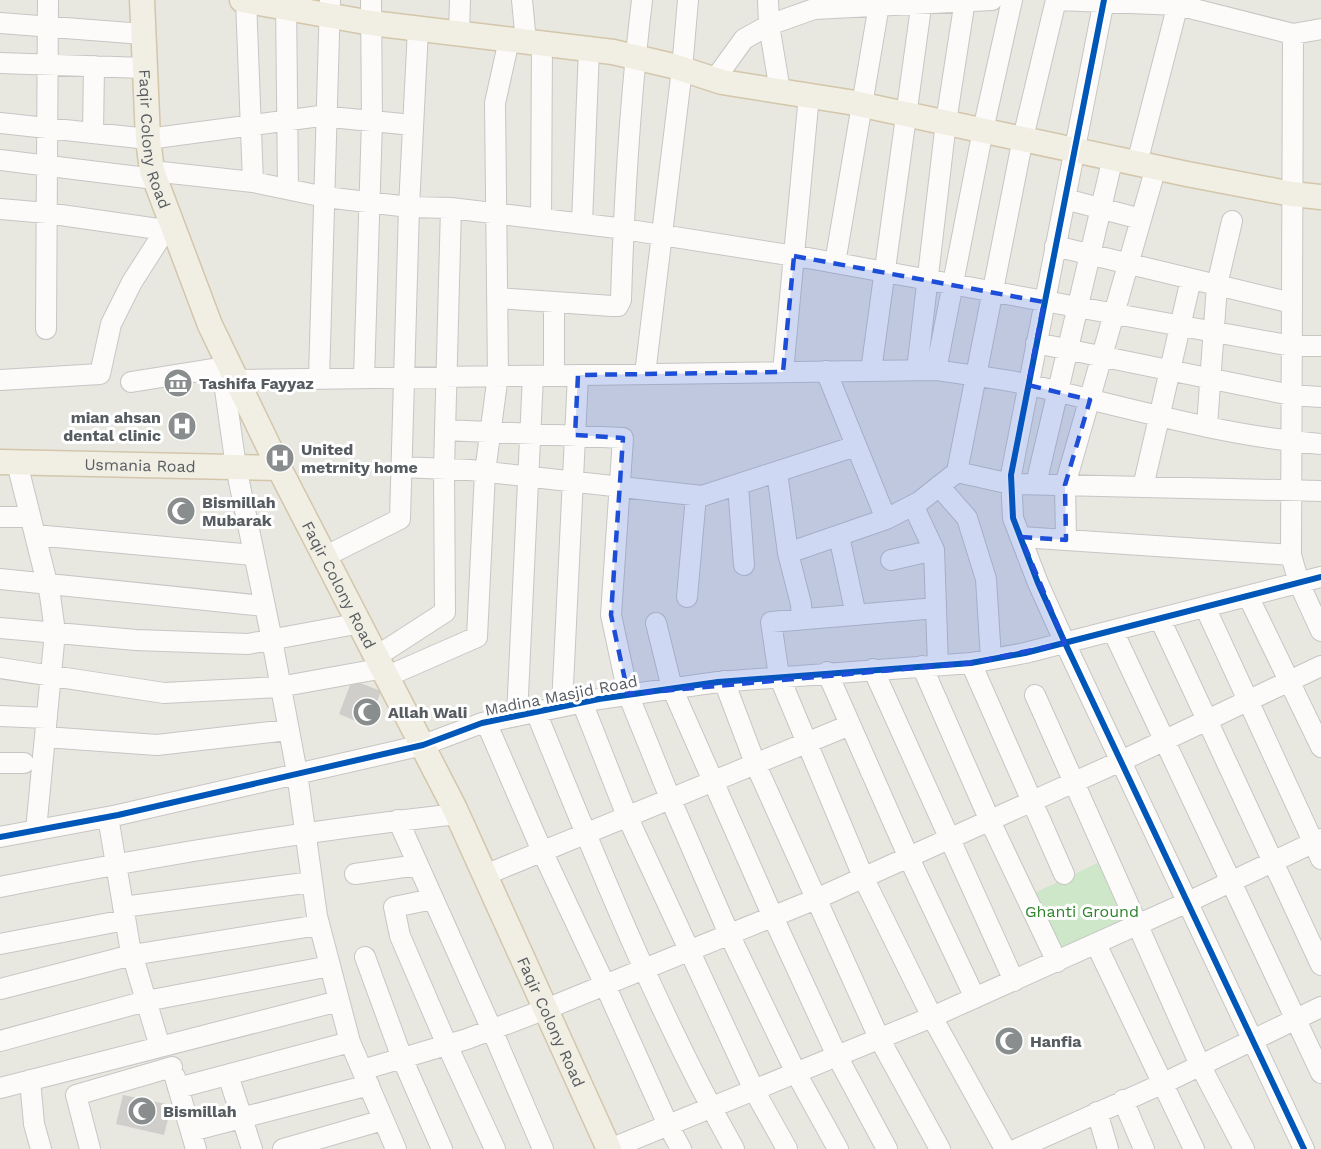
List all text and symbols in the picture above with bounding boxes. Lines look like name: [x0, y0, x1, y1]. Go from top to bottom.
street label: Faqir Colony Road: [135, 69, 174, 211]
museum icon: Tashifa Fayyaz: [162, 367, 194, 399]
place label: Tashifa Fayyaz: [199, 374, 314, 393]
place label: mian ahsan dental clinic: [63, 408, 161, 445]
hospital icon: mian ahsan dental clinic: [166, 410, 198, 442]
place label: United metrnity home: [301, 440, 418, 477]
hospital icon: United metrnity home: [264, 442, 296, 474]
street label: Usmania Road: [84, 455, 196, 476]
place label: Bismillah Mubarak: [202, 493, 276, 530]
mosque icon: Bismillah Mubarak: [165, 495, 197, 527]
street label: Faqir Colony Road: [298, 518, 380, 652]
street label: Madina Masjid Road: [483, 671, 639, 720]
mosque icon: Allah Wali: [351, 696, 383, 728]
place label: Allah Wali: [388, 703, 467, 722]
park label: Ghanti Ground: [1025, 902, 1139, 921]
street label: Faqir Colony Road: [513, 954, 589, 1090]
mosque icon: Hanfia: [993, 1025, 1025, 1057]
place label: Hanfia: [1030, 1032, 1082, 1051]
mosque icon: Bismillah: [126, 1095, 158, 1127]
place label: Bismillah: [163, 1102, 237, 1121]

